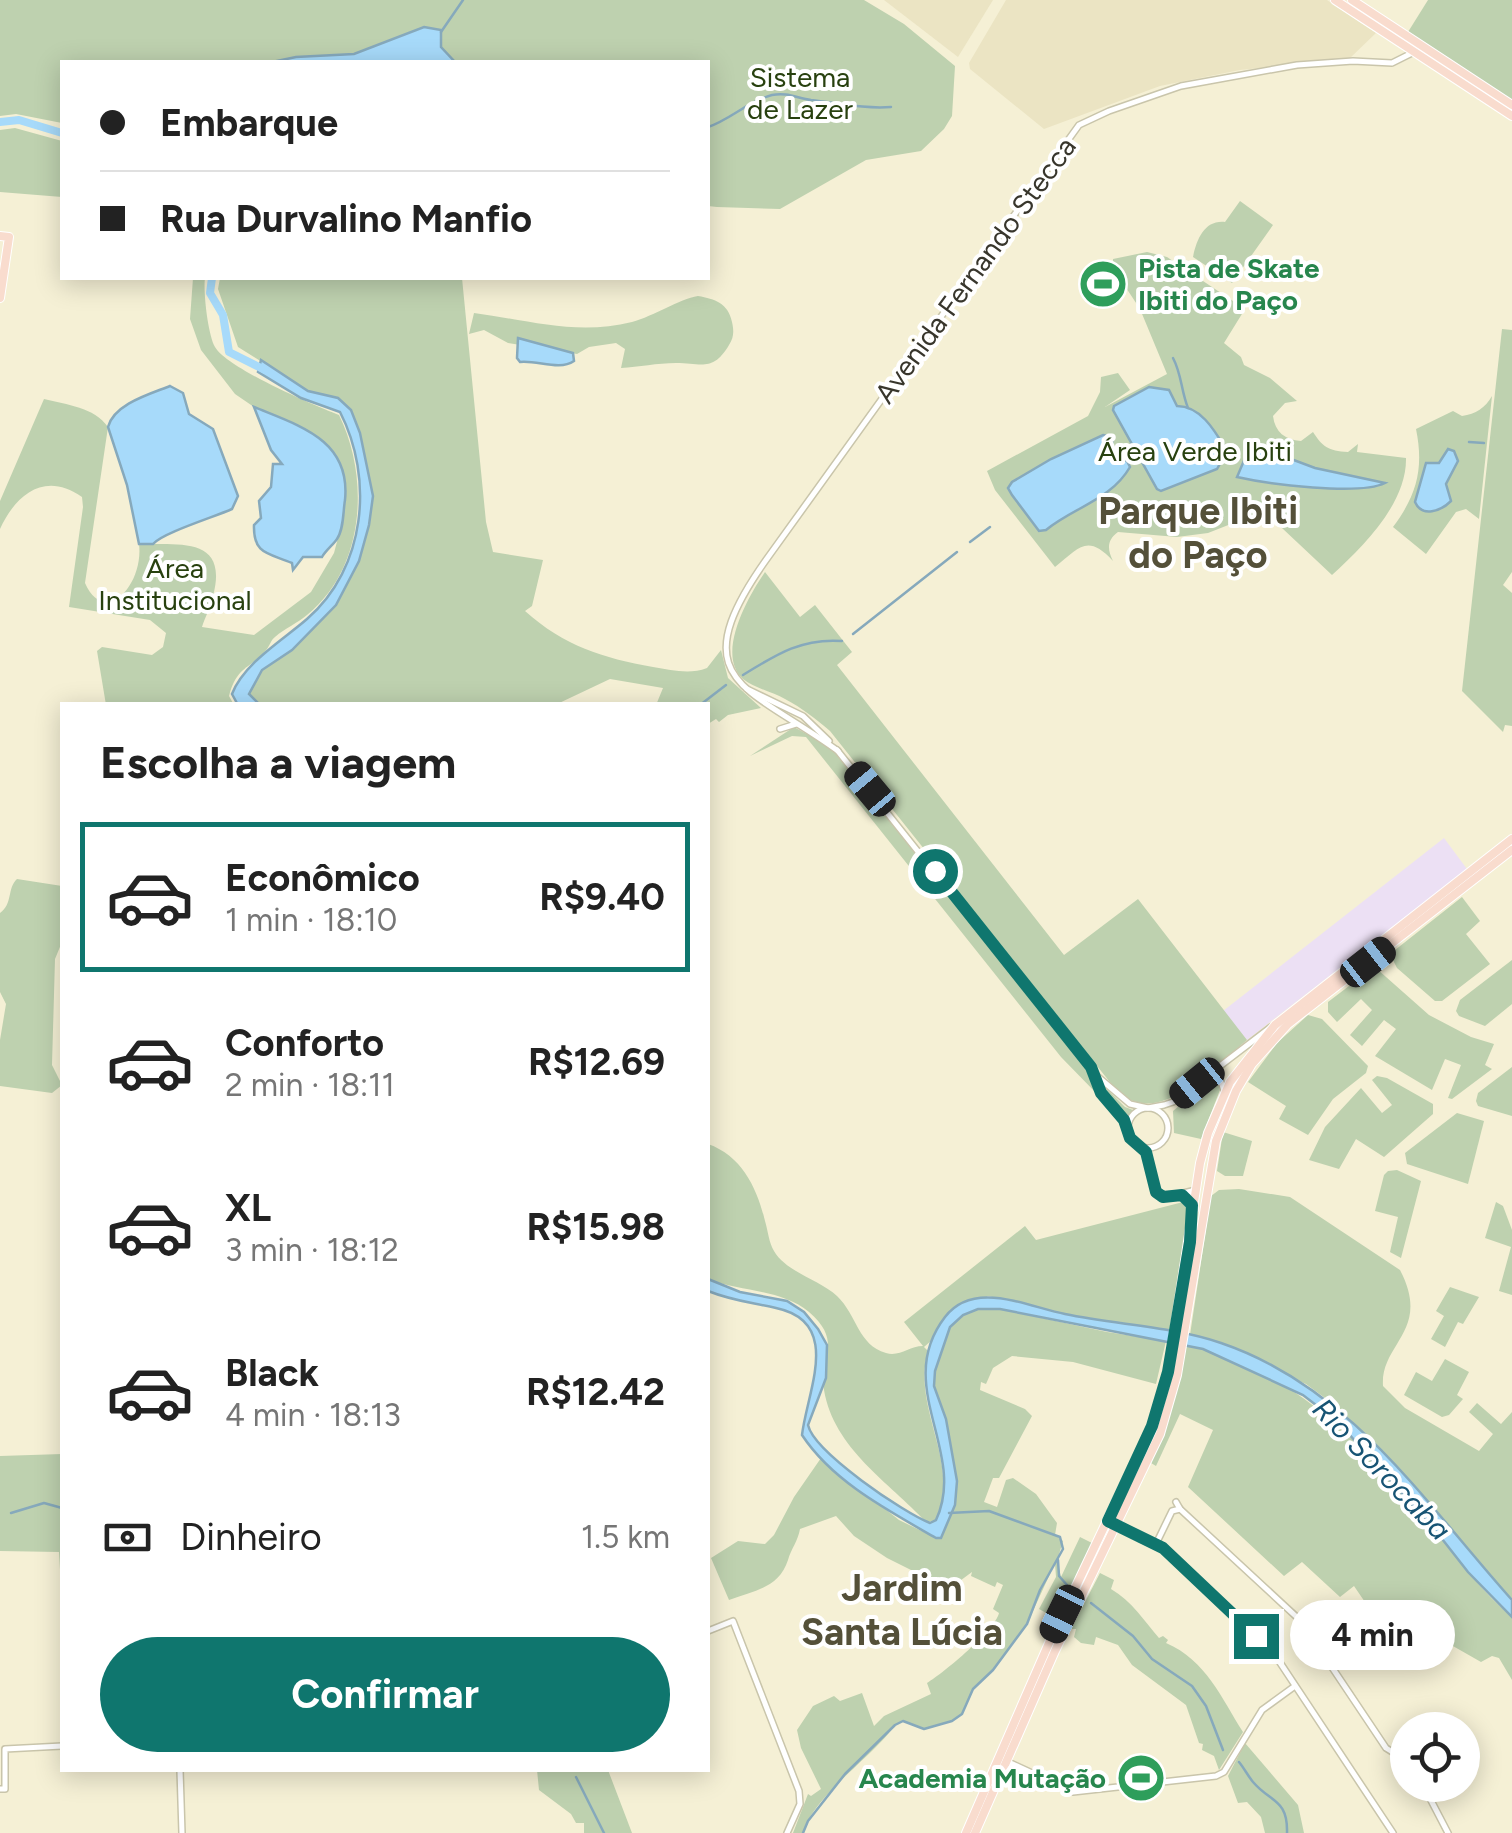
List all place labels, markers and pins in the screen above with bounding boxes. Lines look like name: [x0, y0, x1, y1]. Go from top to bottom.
place label: Pista de Skate Ibiti do Paço: [1138, 251, 1319, 317]
sports icon: Pista de Skate Ibiti do Paço: [1077, 258, 1129, 310]
sports icon: Academia Mutação: [1115, 1752, 1167, 1804]
place label: Academia Mutação: [858, 1761, 1106, 1795]

